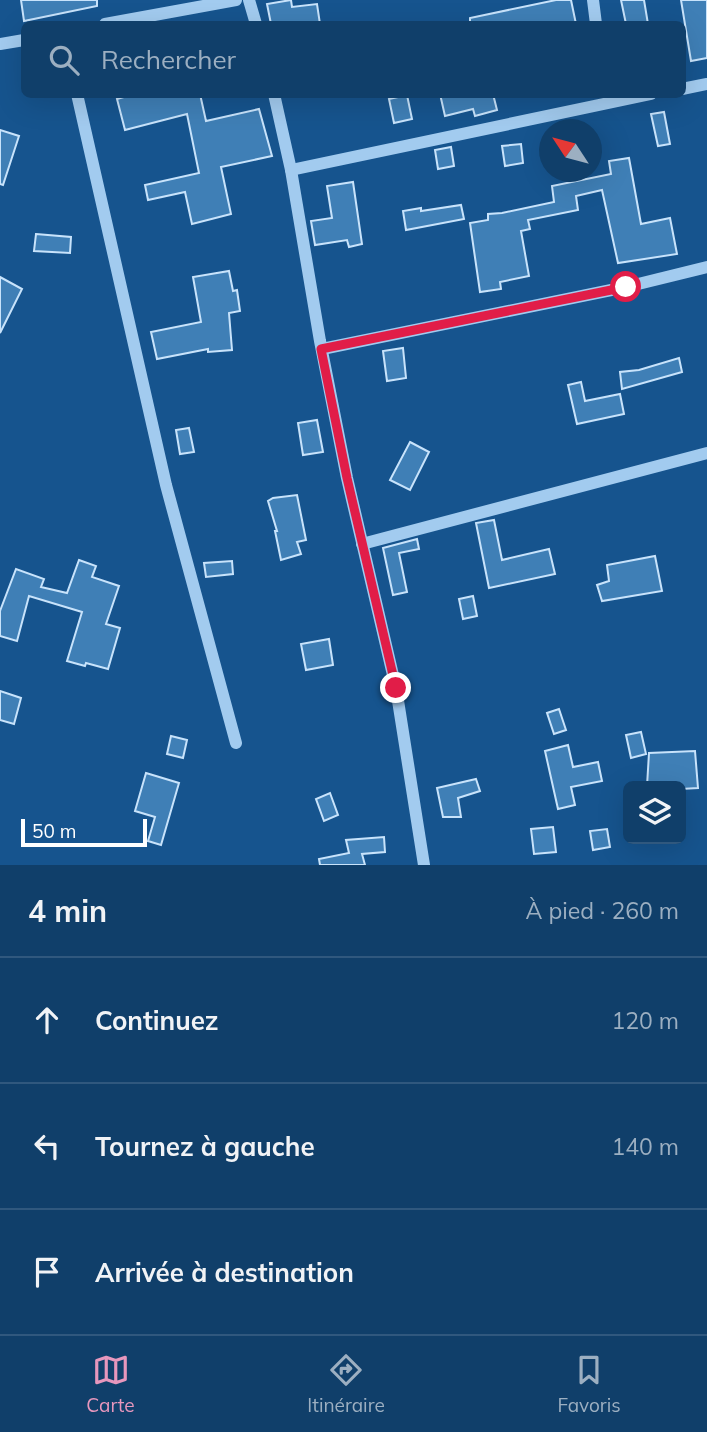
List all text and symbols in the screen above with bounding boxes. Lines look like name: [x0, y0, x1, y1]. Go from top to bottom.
search box: [21, 21, 686, 98]
icon: search: [45, 41, 83, 79]
text: Rechercher: [101, 43, 236, 76]
north arrow: [539, 119, 602, 182]
route start: [610, 271, 641, 302]
route end: [380, 672, 411, 703]
map controls: [623, 781, 686, 844]
button: layers: [623, 781, 686, 844]
scale bar: [21, 816, 147, 848]
text: 50 m: [32, 819, 76, 843]
text: 4 min: [28, 892, 107, 930]
text: À pied · 260 m: [526, 896, 679, 925]
icon: ahead: [28, 1001, 66, 1039]
text: Continuez: [95, 1004, 219, 1037]
text: 120 m: [611, 1006, 679, 1035]
icon: left: [28, 1127, 66, 1165]
text: Tournez à gauche: [95, 1130, 315, 1163]
text: 140 m: [611, 1132, 679, 1161]
icon: arrive: [28, 1253, 66, 1291]
text: Arrivée à destination: [95, 1256, 354, 1289]
tab: Carte: [86, 1351, 135, 1417]
tab: Itinéraire: [307, 1351, 385, 1417]
tab: Favoris: [557, 1351, 621, 1417]

